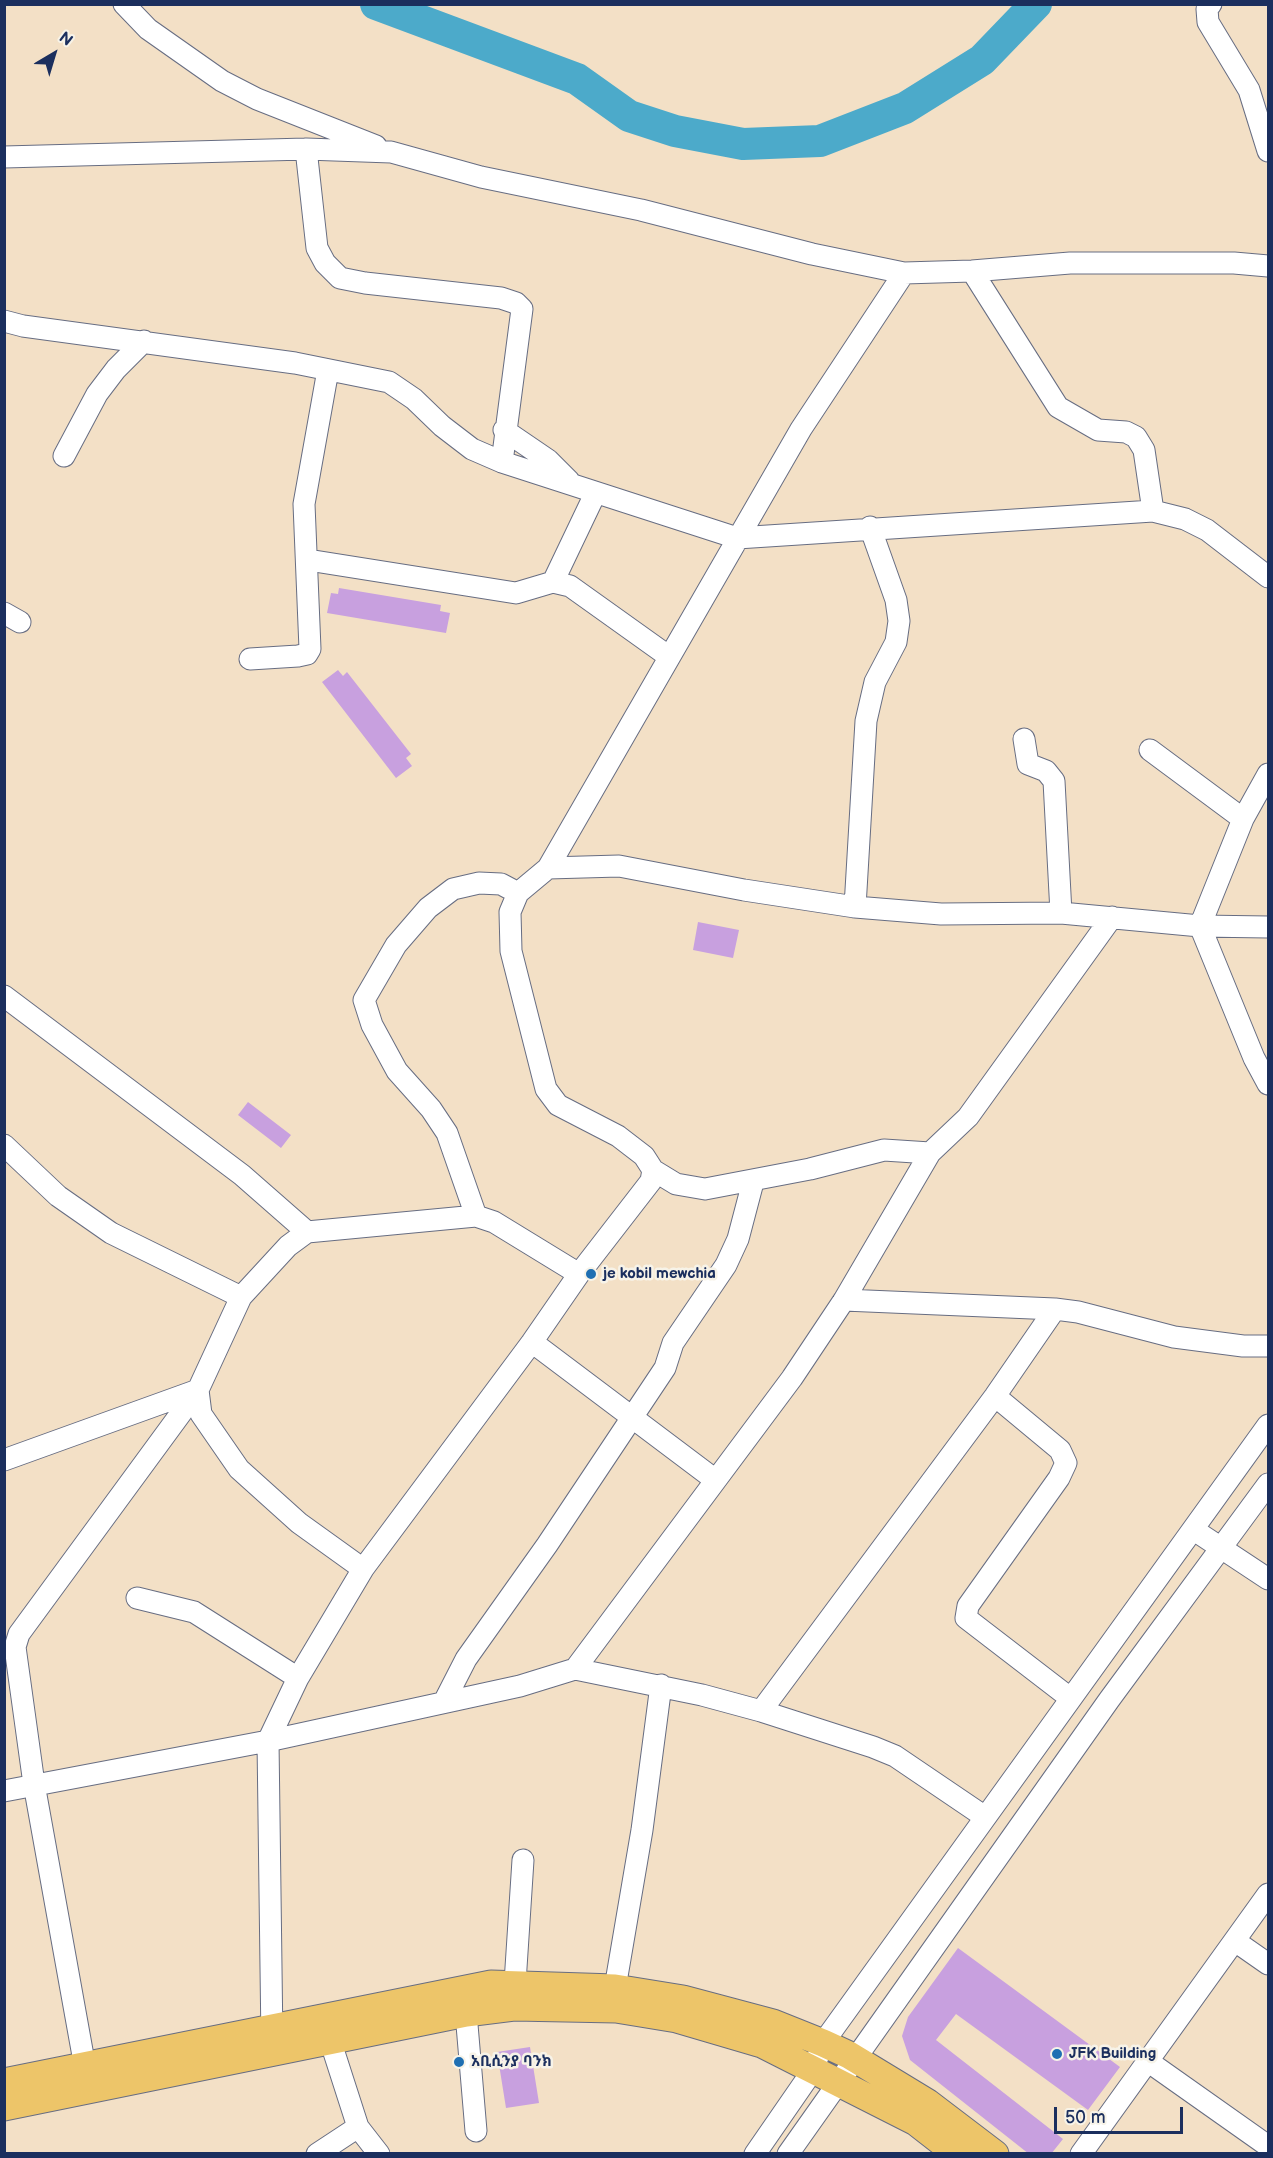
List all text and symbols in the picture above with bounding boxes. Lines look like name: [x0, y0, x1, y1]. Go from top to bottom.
north arrow: [24, 24, 84, 84]
text: N: [55, 28, 76, 51]
place label: je kobil mewchia: [603, 1265, 716, 1283]
marker: je kobil mewchia: [584, 1267, 598, 1281]
place label: JFK Building: [1069, 2045, 1156, 2063]
marker: JFK Building: [1050, 2047, 1064, 2061]
place label: አቢሲንያ ባንክ: [471, 2053, 552, 2071]
marker: አቢሲንያ ባንክ: [452, 2055, 466, 2069]
scale bar: [1057, 2095, 1186, 2133]
text: 50 m: [1065, 2107, 1106, 2128]

